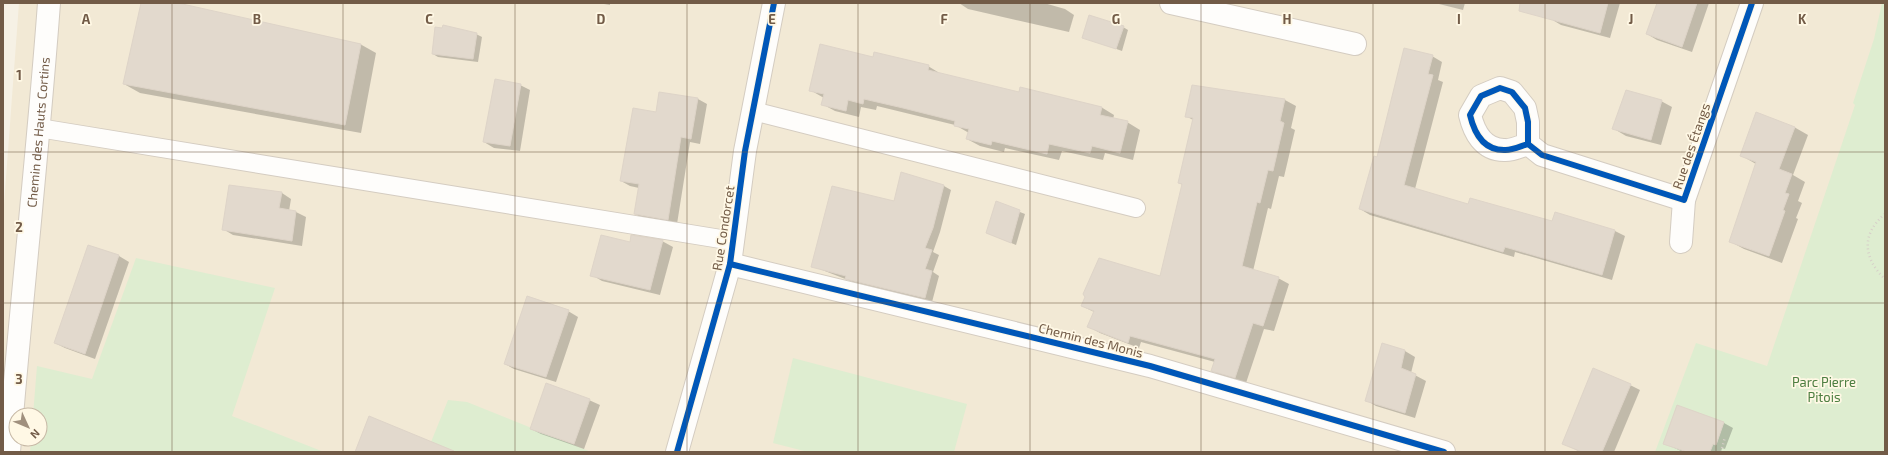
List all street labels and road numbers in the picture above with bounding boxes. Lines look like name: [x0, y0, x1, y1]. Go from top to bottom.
street label: Chemin des Hauts Cortins: [23, 56, 53, 208]
street label: Rue des Étangs: [1668, 100, 1713, 191]
street label: Rue Condorcet: [708, 184, 738, 272]
street label: Chemin des Monis: [1037, 319, 1145, 361]

